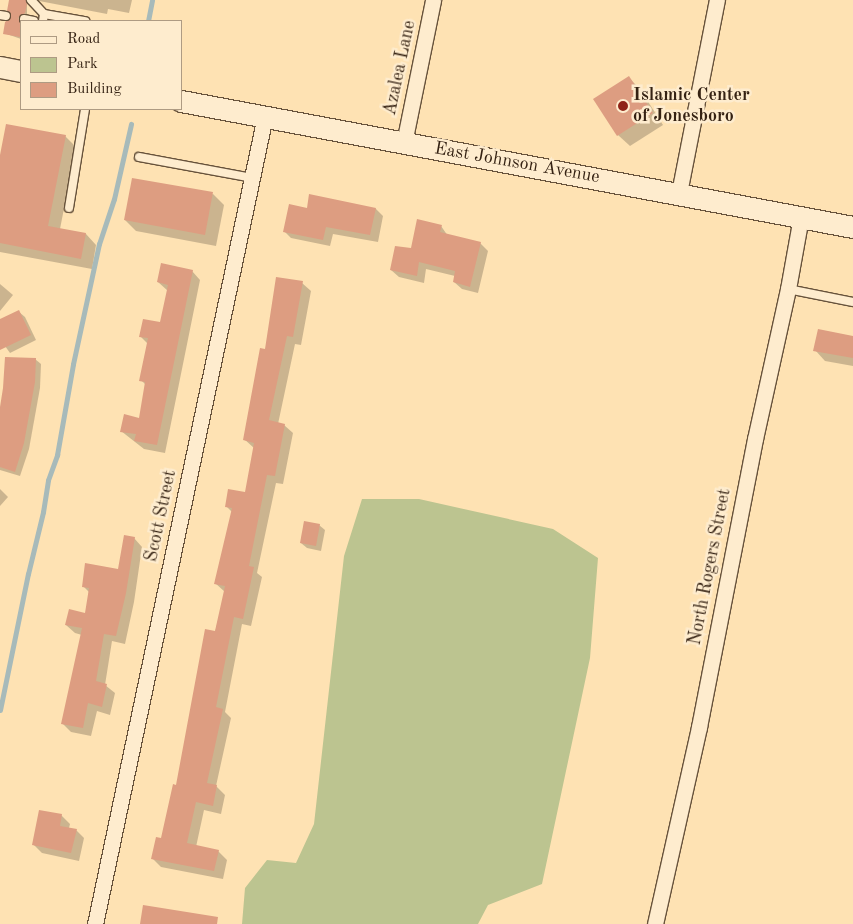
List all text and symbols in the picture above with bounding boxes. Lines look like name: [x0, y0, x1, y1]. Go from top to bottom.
street label: Azalea Lane: [379, 19, 421, 117]
legend: [20, 20, 182, 110]
text: Road: [67, 32, 100, 47]
text: Park: [67, 57, 98, 72]
text: Building: [67, 82, 122, 97]
place label: Islamic Center of Jonesboro: [633, 85, 750, 128]
marker: Islamic Center of Jonesboro: [617, 100, 629, 112]
street label: East Johnson Avenue: [433, 138, 601, 188]
street label: Scott Street: [141, 468, 181, 564]
street label: North Rogers Street: [684, 487, 736, 647]

